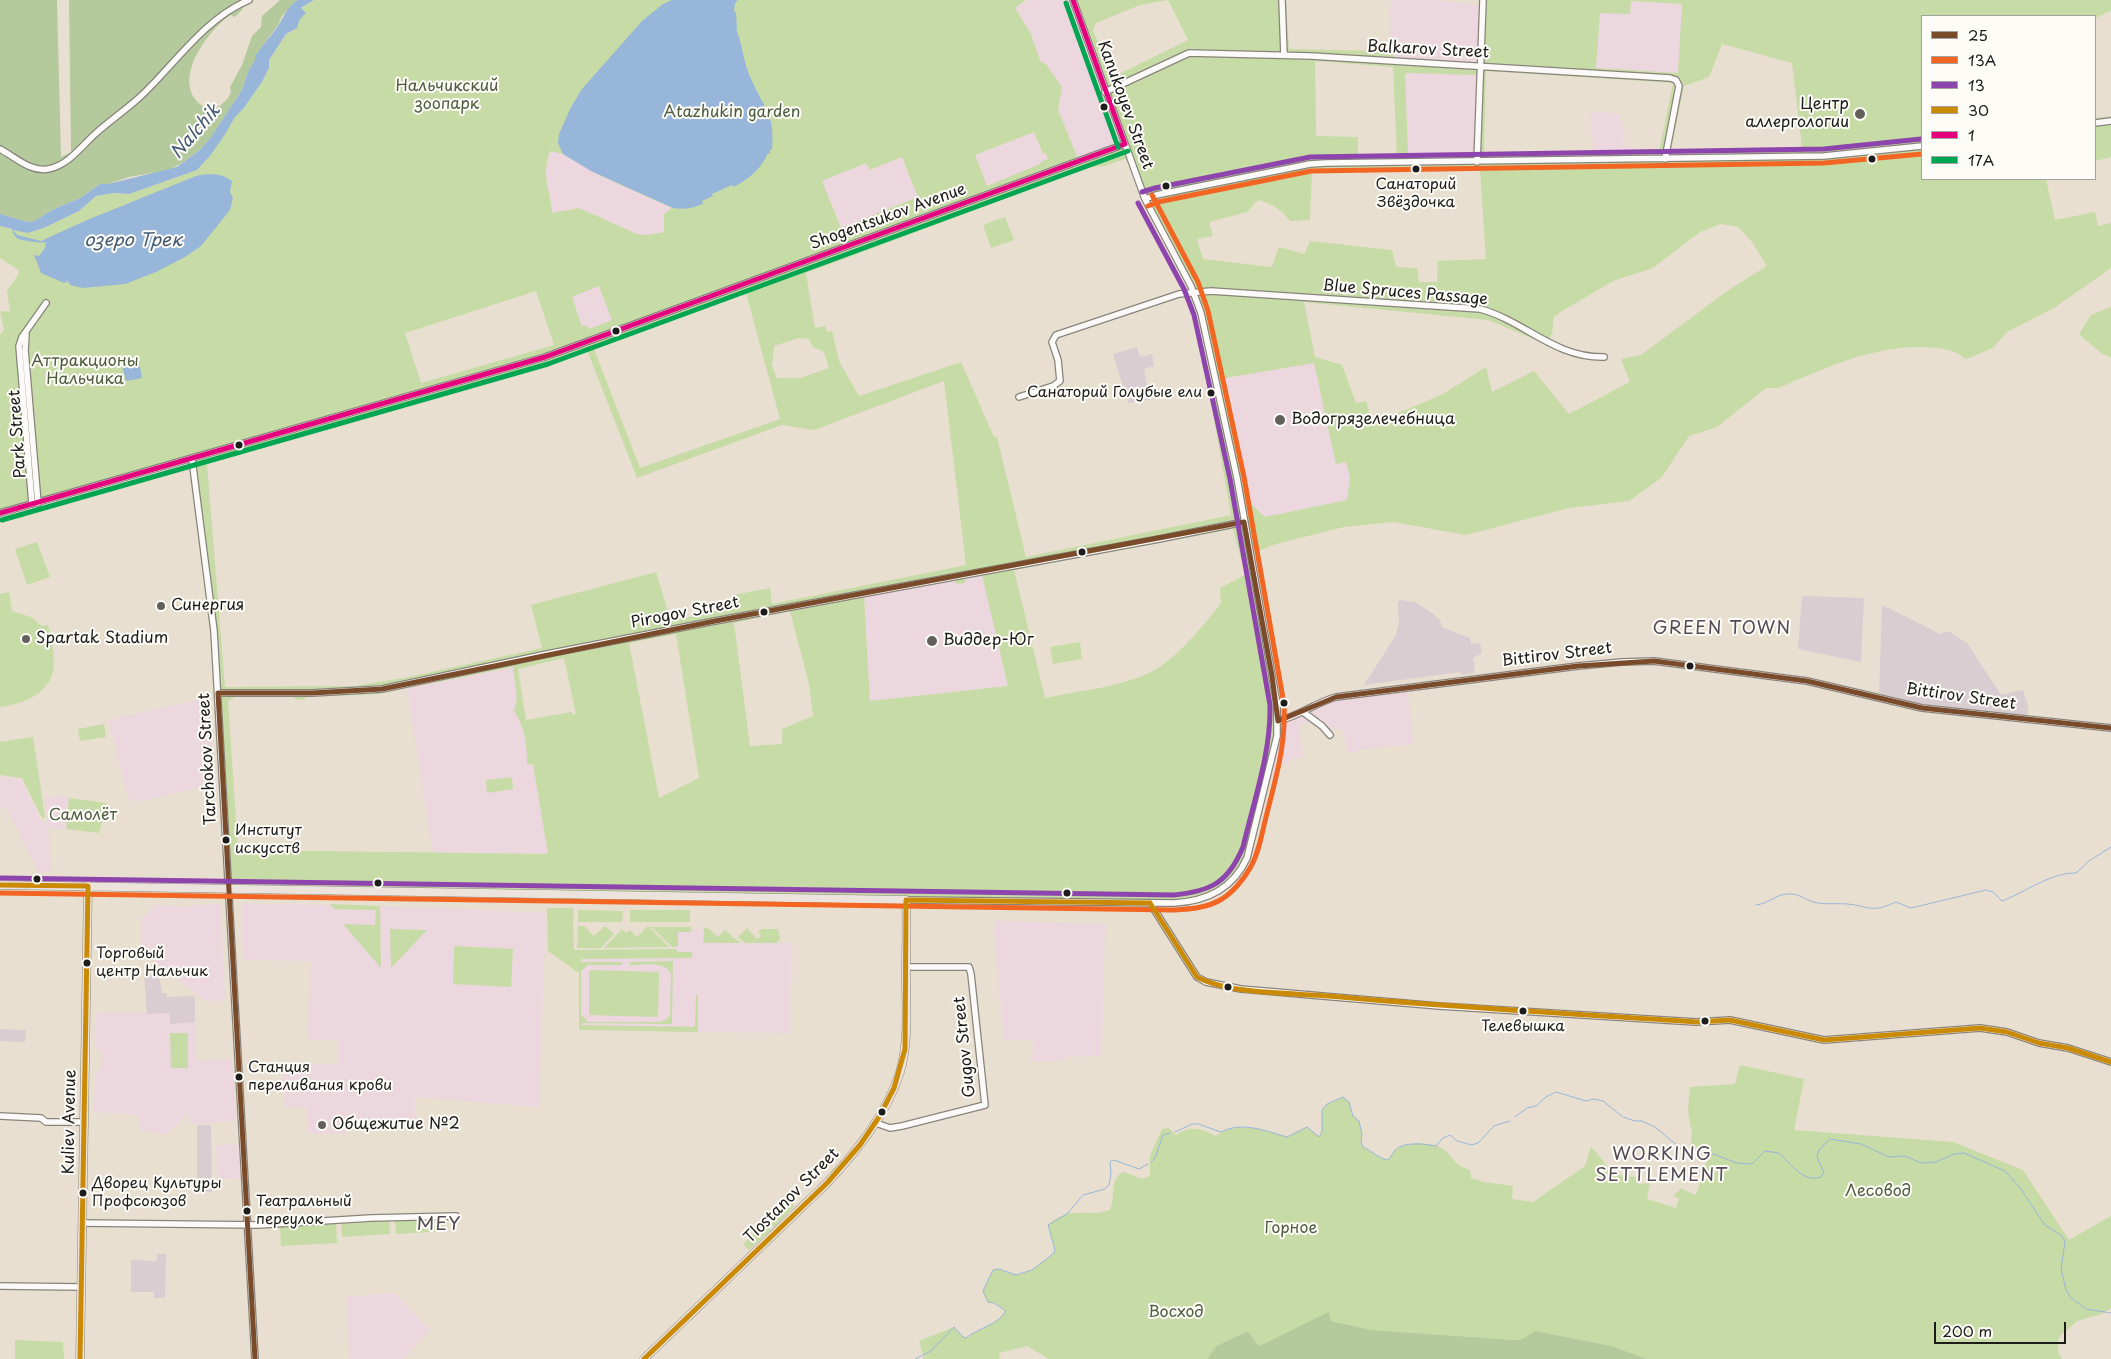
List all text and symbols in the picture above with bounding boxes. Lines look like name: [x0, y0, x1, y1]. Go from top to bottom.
legend: [1921, 15, 2096, 180]
text: 25: [1968, 23, 1988, 46]
street label: Balkarov Street: [1366, 37, 1490, 63]
street label: Kanukoyev Street: [1093, 38, 1157, 172]
text: 13А: [1968, 48, 1996, 71]
text: 13: [1968, 73, 1985, 96]
park label: Нальчикский зоопарк: [395, 77, 499, 115]
place label: Центр аллергологии: [1745, 95, 1849, 133]
text: 30: [1968, 98, 1989, 121]
water label: Nalchik: [167, 100, 225, 164]
unlabelled marker: [1099, 102, 1109, 112]
park label: Atazhukin garden: [664, 103, 800, 123]
marker: Центр аллергологии: [1853, 107, 1867, 121]
text: 1: [1968, 123, 1975, 146]
text: 17А: [1968, 148, 1994, 171]
unlabelled marker: [1867, 154, 1877, 164]
marker: Санаторий Звёздочка: [1411, 164, 1421, 174]
place label: Санаторий Звёздочка: [1376, 176, 1456, 211]
street label: Shogentsukov Avenue: [807, 180, 969, 254]
unlabelled marker: [1161, 181, 1171, 191]
water label: озеро Трек: [84, 230, 182, 252]
street label: Blue Spruces Passage: [1322, 276, 1488, 310]
unlabelled marker: [611, 326, 621, 336]
park label: Аттракционы Нальчика: [31, 352, 139, 390]
place label: Санаторий Голубые ели: [1027, 384, 1202, 402]
marker: Санаторий Голубые ели: [1206, 388, 1216, 398]
street label: Park Street: [5, 389, 31, 479]
place label: Водогрязелечебница: [1291, 410, 1455, 430]
marker: Водогрязелечебница: [1273, 413, 1287, 427]
unlabelled marker: [234, 440, 244, 450]
unlabelled marker: [1077, 547, 1087, 557]
street label: Pirogov Street: [629, 593, 741, 633]
place label: Синергия: [171, 596, 244, 616]
marker: Синергия: [155, 600, 167, 612]
unlabelled marker: [759, 607, 769, 617]
district label: GREEN TOWN: [1652, 618, 1792, 640]
place label: Spartak Stadium: [36, 629, 168, 649]
place label: Виддер-Юг: [943, 631, 1034, 651]
marker: Spartak Stadium: [20, 633, 32, 645]
marker: Виддер-Юг: [925, 634, 939, 648]
street label: Bittirov Street: [1501, 639, 1613, 671]
unlabelled marker: [1685, 661, 1695, 671]
street label: Bittirov Street: [1905, 680, 2017, 714]
street label: Tarchokov Street: [195, 692, 221, 826]
unlabelled marker: [1279, 698, 1289, 708]
park label: Самолёт: [49, 806, 117, 826]
place label: Институт искусств: [235, 822, 302, 857]
marker: Институт искусств: [221, 835, 231, 845]
unlabelled marker: [32, 874, 42, 884]
unlabelled marker: [373, 878, 383, 888]
unlabelled marker: [1062, 888, 1072, 898]
place label: Торговый центр Нальчик: [96, 945, 208, 980]
marker: Торговый центр Нальчик: [82, 958, 92, 968]
unlabelled marker: [1223, 982, 1233, 992]
street label: Gugov Street: [950, 996, 980, 1098]
marker: Телевышка: [1518, 1006, 1528, 1016]
unlabelled marker: [1700, 1016, 1710, 1026]
place label: Телевышка: [1481, 1018, 1565, 1036]
place label: Станция переливания крови: [248, 1059, 392, 1094]
street label: Kuliev Avenue: [59, 1069, 81, 1175]
marker: Станция переливания крови: [234, 1072, 244, 1082]
unlabelled marker: [877, 1107, 887, 1117]
place label: Общежитие №2: [332, 1115, 460, 1135]
marker: Общежитие №2: [316, 1119, 328, 1131]
street label: Tlostanov Street: [740, 1144, 844, 1248]
district label: WORKING SETTLEMENT: [1595, 1144, 1729, 1186]
place label: Дворец Культуры Профсоюзов: [92, 1175, 222, 1210]
park label: Лесовод: [1845, 1182, 1911, 1202]
marker: Дворец Культуры Профсоюзов: [78, 1188, 88, 1198]
place label: Театральный переулок: [256, 1193, 352, 1228]
marker: Театральный переулок: [242, 1206, 252, 1216]
district label: MEY: [416, 1214, 462, 1236]
park label: Горное: [1265, 1219, 1317, 1239]
park label: Восход: [1148, 1303, 1204, 1323]
scale bar: [1936, 1312, 2068, 1344]
text: 200 m: [1942, 1319, 1992, 1342]

